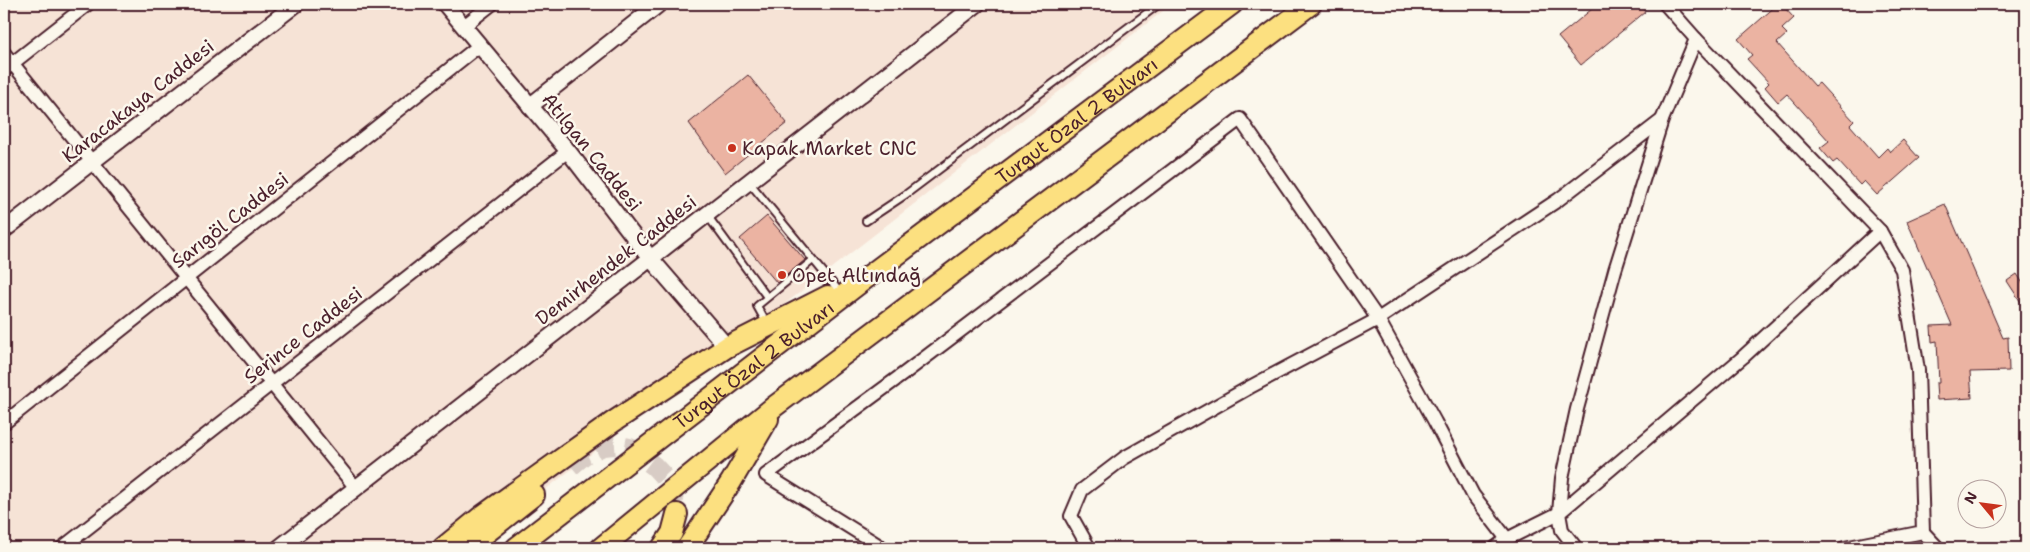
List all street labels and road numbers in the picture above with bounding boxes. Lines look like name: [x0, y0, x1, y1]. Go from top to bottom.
street label: Karacakaya Caddesi: [57, 34, 219, 168]
street label: Turgut Özal 2 Bulvarı: [990, 51, 1163, 189]
street label: Atılgan Caddesi: [536, 88, 648, 216]
street label: Sarıgöl Caddesi: [166, 166, 294, 274]
street label: Demirhendek Caddesi: [530, 189, 702, 331]
street label: Serince Caddesi: [239, 281, 367, 389]
street label: Turgut Özal 2 Bulvarı: [668, 295, 839, 435]

